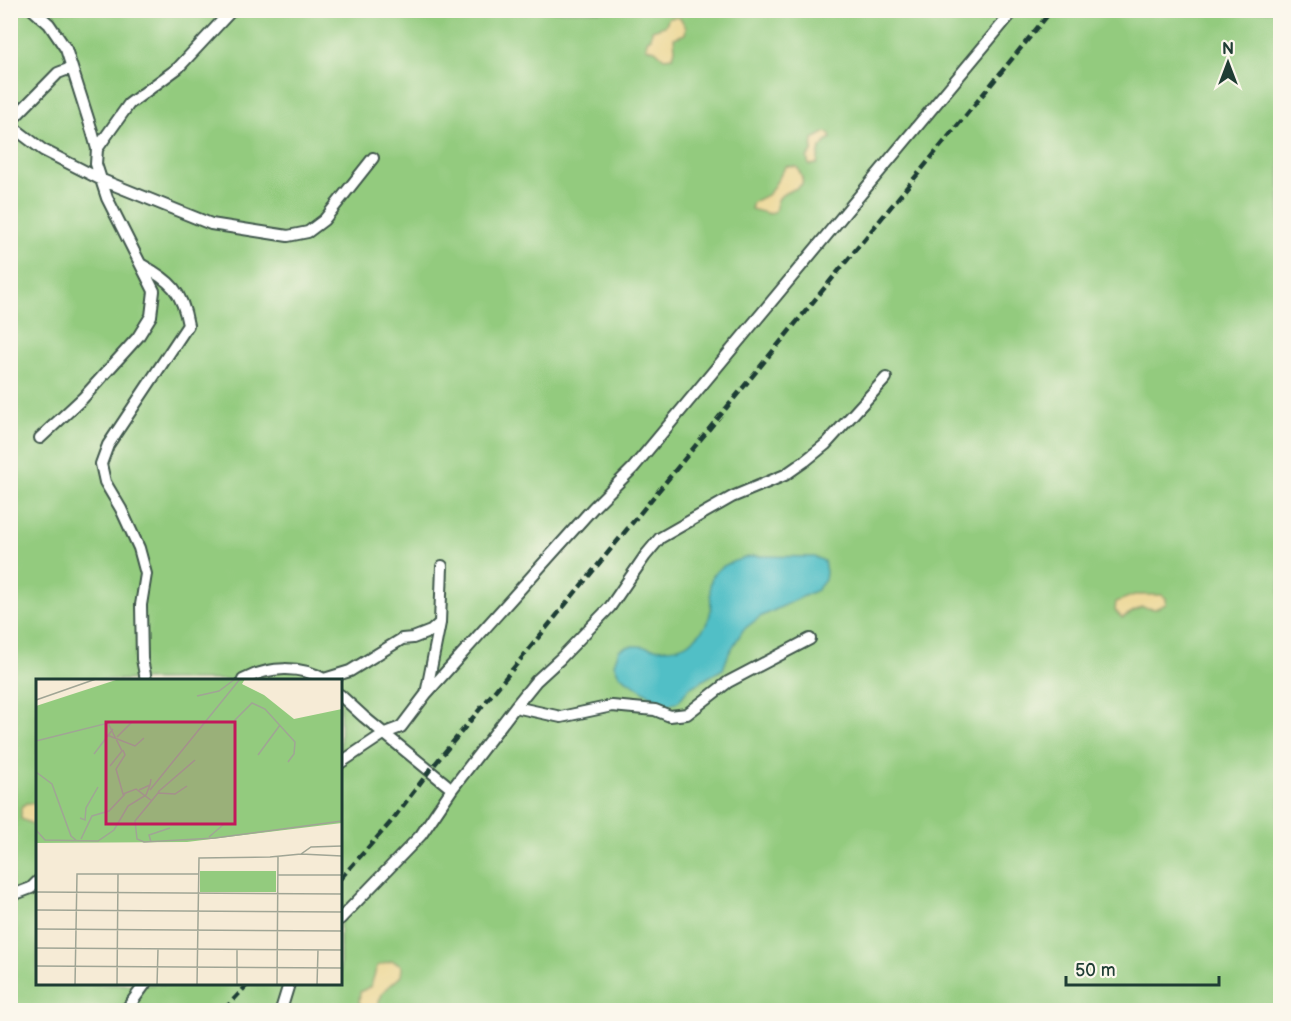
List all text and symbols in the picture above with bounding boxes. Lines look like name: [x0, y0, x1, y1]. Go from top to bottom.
north arrow: [1198, 33, 1258, 93]
text: N: [1222, 40, 1234, 59]
inset map: [36, 679, 342, 985]
scale bar: [1066, 949, 1219, 987]
text: 50 m: [1075, 960, 1116, 981]

